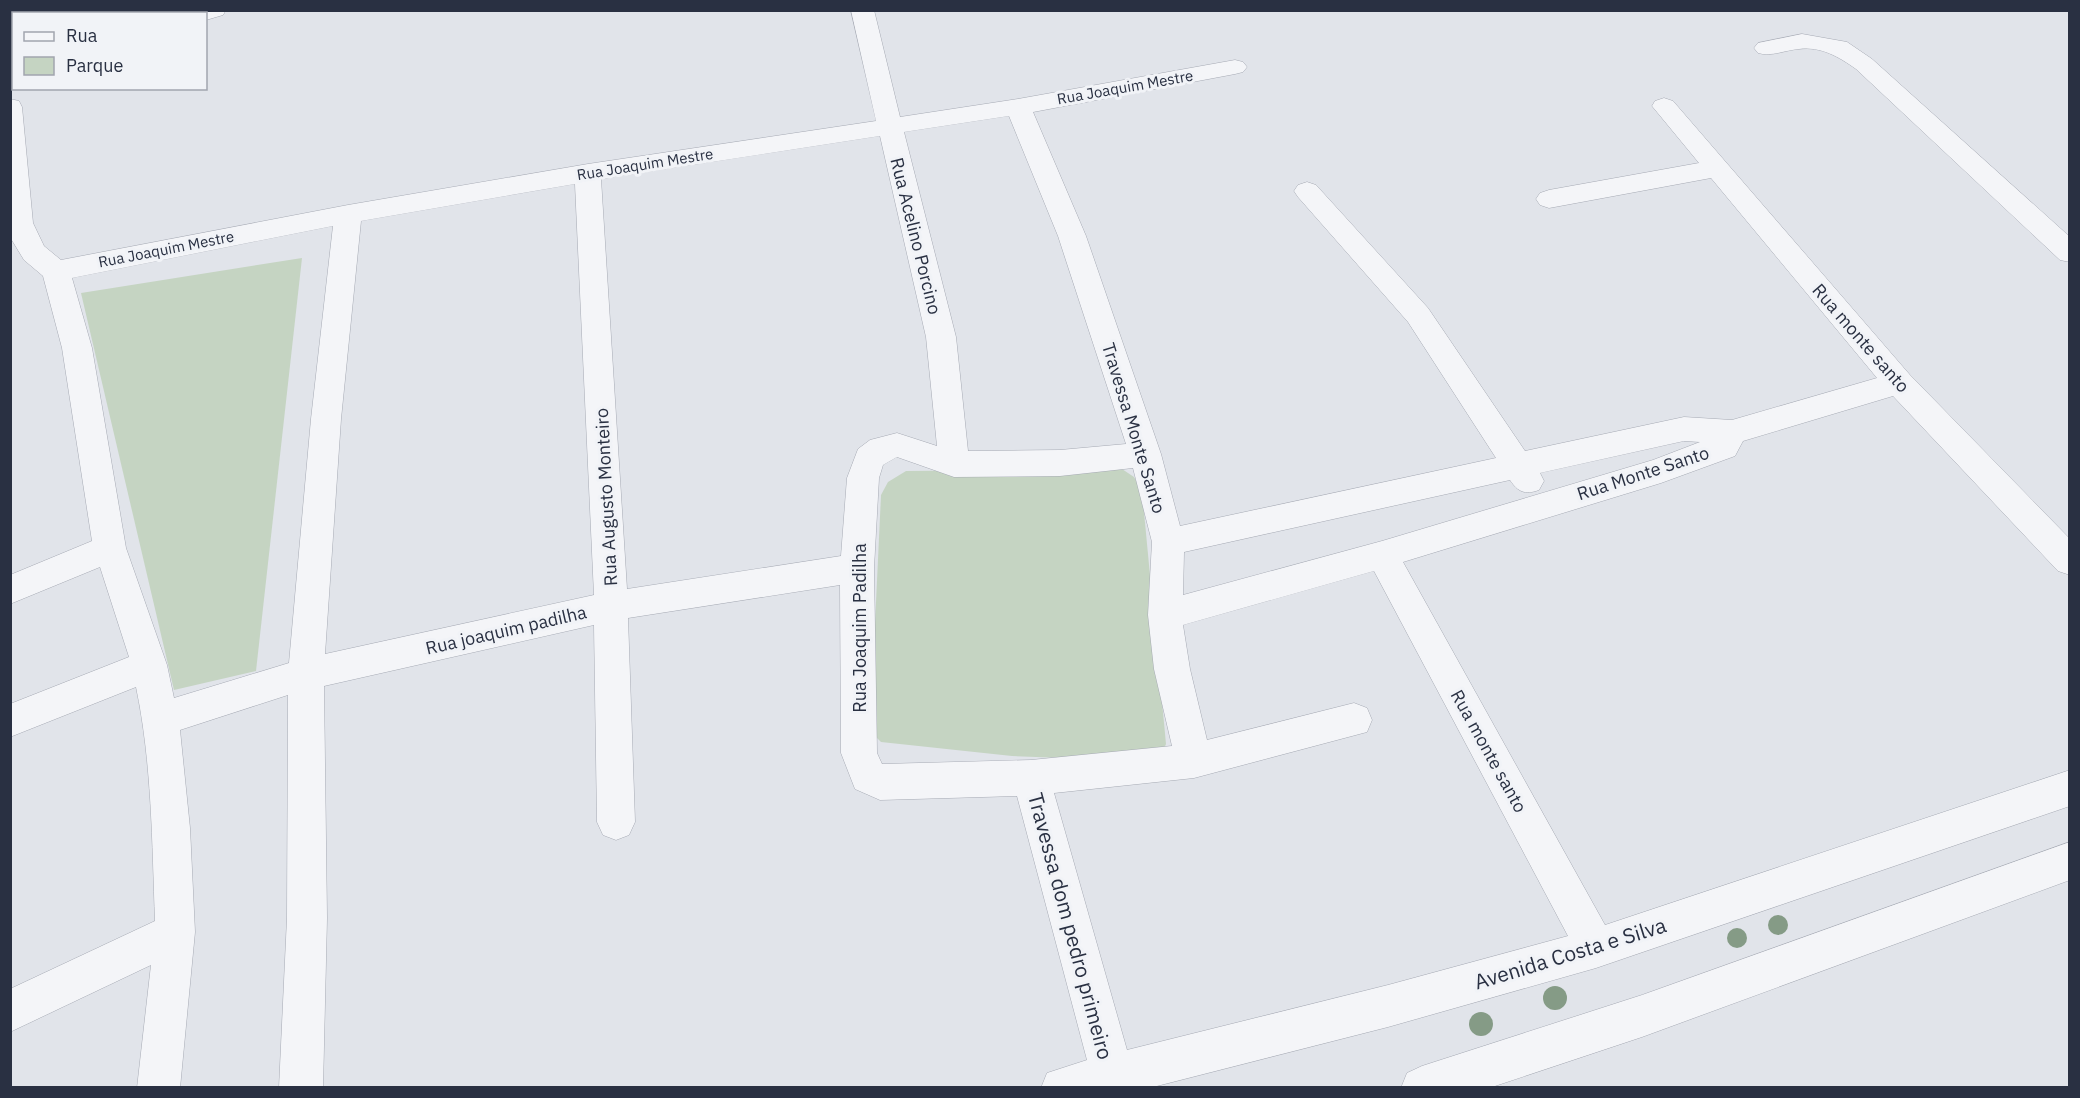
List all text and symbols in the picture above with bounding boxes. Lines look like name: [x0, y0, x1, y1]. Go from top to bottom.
legend: [12, 12, 207, 90]
text: Rua: [66, 24, 98, 47]
text: Parque: [66, 54, 124, 77]
street label: Rua Joaquim Mestre: [1055, 66, 1195, 108]
street label: Rua Joaquim Mestre: [575, 144, 715, 184]
street label: Rua Acelino Porcino: [885, 155, 947, 317]
street label: Rua Joaquim Mestre: [97, 227, 235, 271]
street label: Rua monte santo: [1807, 279, 1915, 397]
street label: Travessa Monte Santo: [1097, 340, 1171, 516]
street label: Rua Augusto Monteiro: [590, 407, 622, 587]
street label: Rua Monte Santo: [1574, 441, 1712, 505]
street label: Rua Joaquim Padilha: [848, 543, 871, 713]
street label: Rua joaquim padilha: [423, 600, 589, 660]
street label: Rua monte santo: [1446, 686, 1532, 816]
street label: Travessa dom pedro primeiro: [1022, 790, 1120, 1062]
street label: Avenida Costa e Silva: [1471, 910, 1669, 996]

